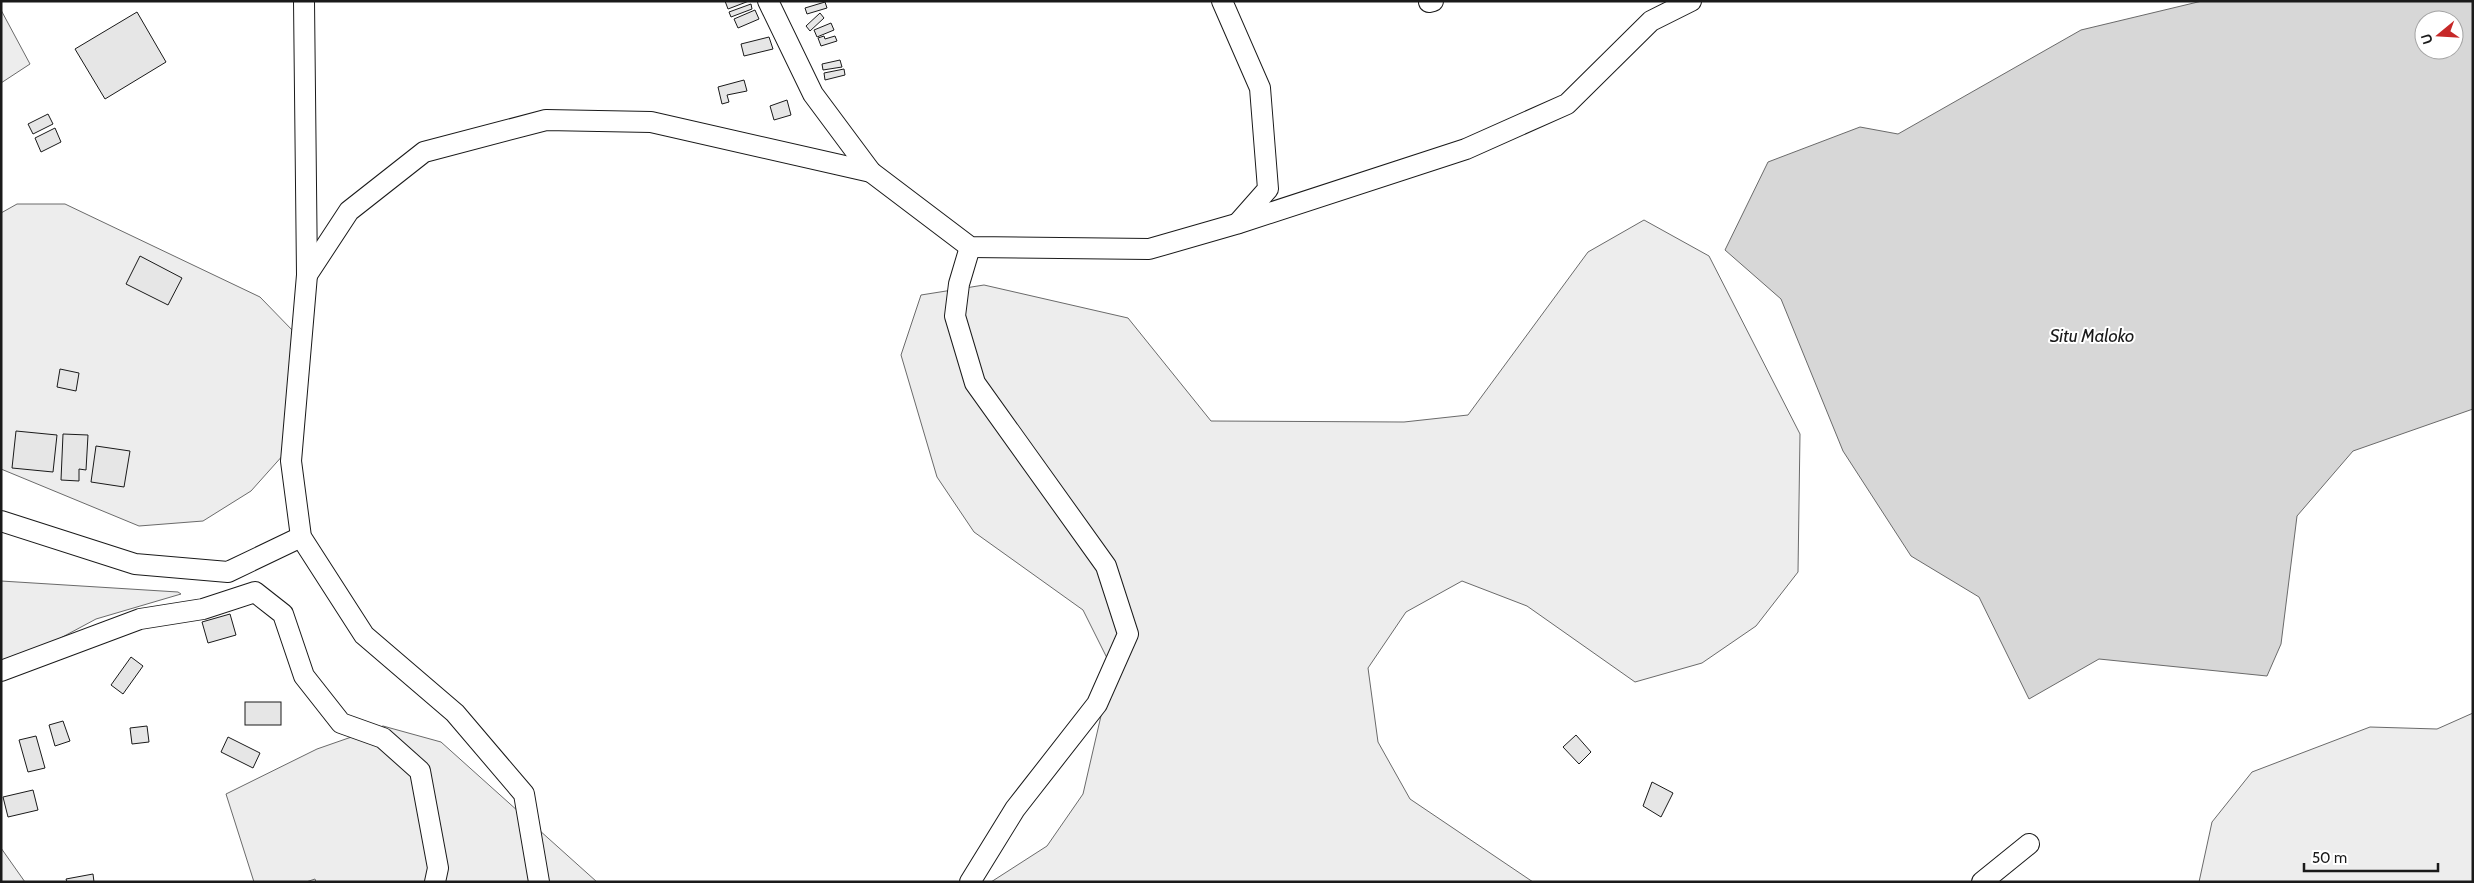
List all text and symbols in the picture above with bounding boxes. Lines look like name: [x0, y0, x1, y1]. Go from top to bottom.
north arrow: [2414, 10, 2464, 60]
text: U: [2417, 31, 2437, 47]
water label: Situ Maloko: [2050, 325, 2134, 347]
scale bar: [2304, 840, 2438, 872]
text: 50 m: [2312, 849, 2347, 867]

